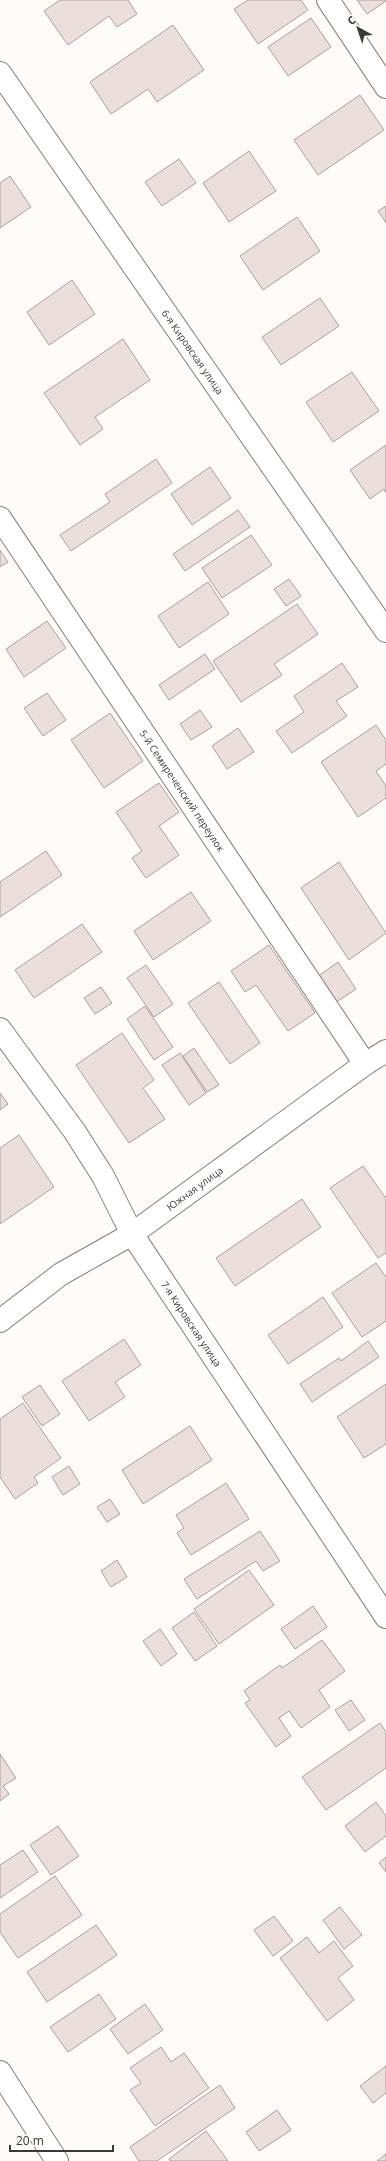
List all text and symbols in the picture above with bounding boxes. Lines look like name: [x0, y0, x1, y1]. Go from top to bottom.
north arrow: [338, 8, 378, 48]
text: С: [344, 12, 359, 28]
street label: 6-я Кировская улица: [159, 307, 227, 397]
street label: 5-й Семиреченский переулок: [136, 727, 229, 855]
street label: Южная улица: [163, 1163, 226, 1214]
street label: 7-я Кировская улица: [158, 1278, 225, 1369]
scale bar: [10, 2127, 113, 2153]
text: 20 m: [16, 2132, 44, 2149]

